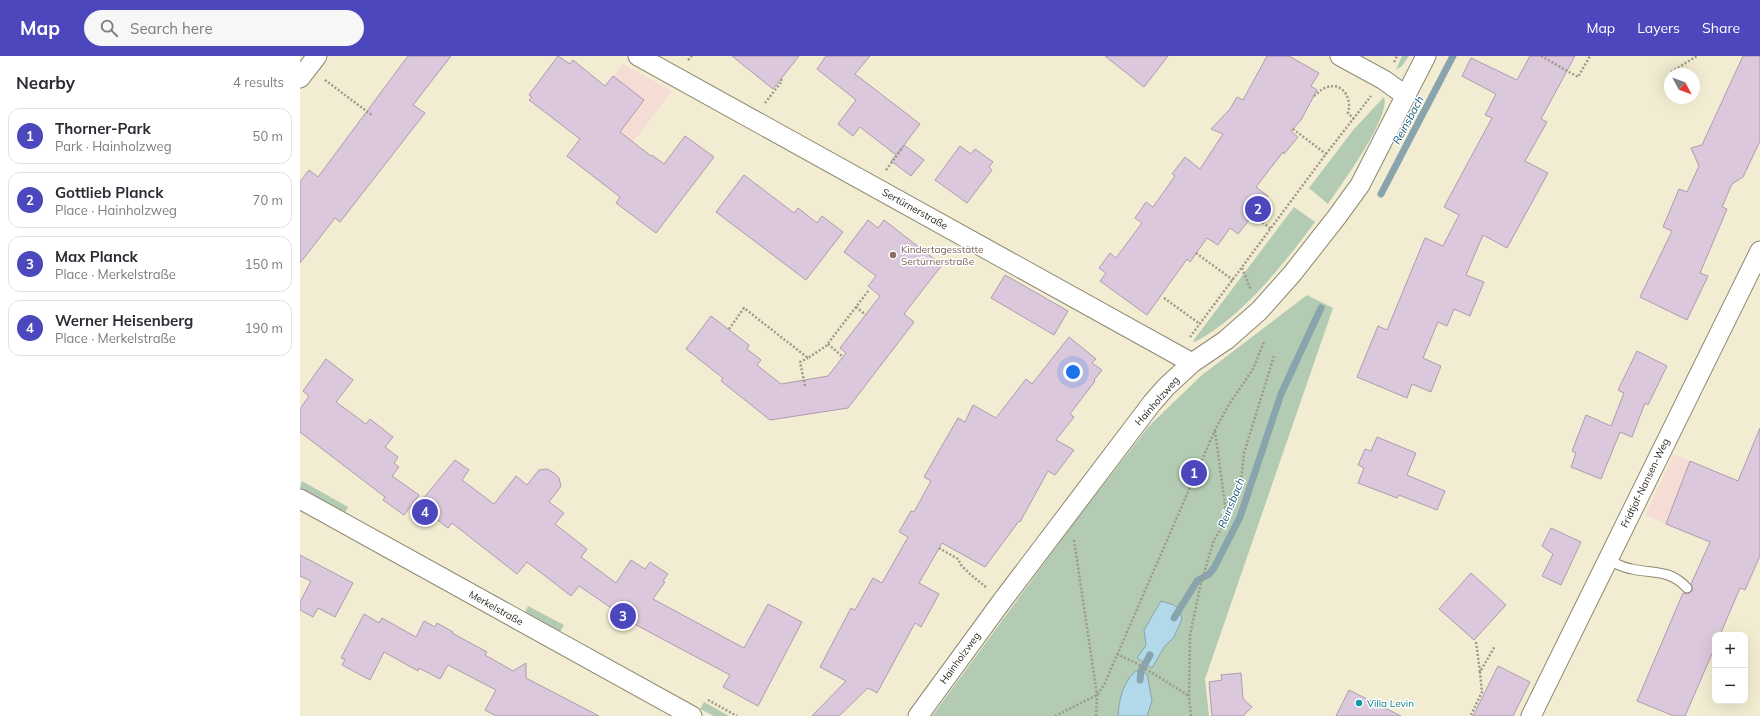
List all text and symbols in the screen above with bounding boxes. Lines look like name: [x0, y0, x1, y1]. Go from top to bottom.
search box: [84, 10, 364, 46]
text: Map: [20, 16, 60, 40]
icon: search: [98, 17, 120, 39]
text: Search here: [130, 19, 213, 38]
text: Map: [1586, 19, 1615, 37]
text: Layers: [1637, 19, 1680, 37]
text: Share: [1702, 19, 1740, 37]
north arrow: [1664, 68, 1700, 104]
text: Nearby: [16, 72, 75, 93]
text: 4 results: [233, 74, 284, 90]
water label: Reinsbach: [1389, 93, 1427, 147]
text: Thorner-Park: [55, 119, 151, 138]
text: 1: [26, 128, 34, 144]
text: 50 m: [253, 128, 283, 144]
text: Park · Hainholzweg: [55, 138, 172, 154]
text: Gottlieb Planck: [55, 183, 163, 202]
street label: Sertürnerstraße: [880, 186, 950, 232]
text: 2: [26, 192, 34, 208]
text: 70 m: [253, 192, 283, 208]
pin: 2: [1245, 194, 1271, 224]
text: Place · Hainholzweg: [55, 202, 177, 218]
place label: Kindertagesstätte Sertürnerstraße: [901, 243, 984, 268]
text: Max Planck: [55, 247, 138, 266]
marker: Kindertagesstätte Sertürnerstraße: [888, 250, 898, 260]
text: 3: [26, 256, 34, 272]
text: 150 m: [245, 256, 283, 272]
text: Place · Merkelstraße: [55, 266, 176, 282]
text: Werner Heisenberg: [55, 311, 193, 330]
text: 4: [26, 320, 34, 336]
text: 190 m: [245, 320, 283, 336]
text: Place · Merkelstraße: [55, 330, 176, 346]
your location: [1063, 362, 1083, 382]
street label: Hainholzweg: [1132, 374, 1182, 428]
street label: Fridtjof-Nansen-Weg: [1618, 436, 1672, 530]
pin: 1: [1181, 458, 1207, 488]
water label: Reinsbach: [1215, 476, 1247, 530]
pin: 4: [412, 497, 438, 527]
street label: Merkelstraße: [466, 588, 526, 628]
pin: 3: [610, 601, 636, 631]
street label: Hainholzweg: [937, 629, 983, 687]
map controls: [1712, 632, 1748, 704]
button: +: [1712, 632, 1748, 668]
button: −: [1712, 668, 1748, 704]
place label: Villa Levin: [1367, 697, 1414, 710]
marker: Villa Levin: [1354, 698, 1364, 708]

